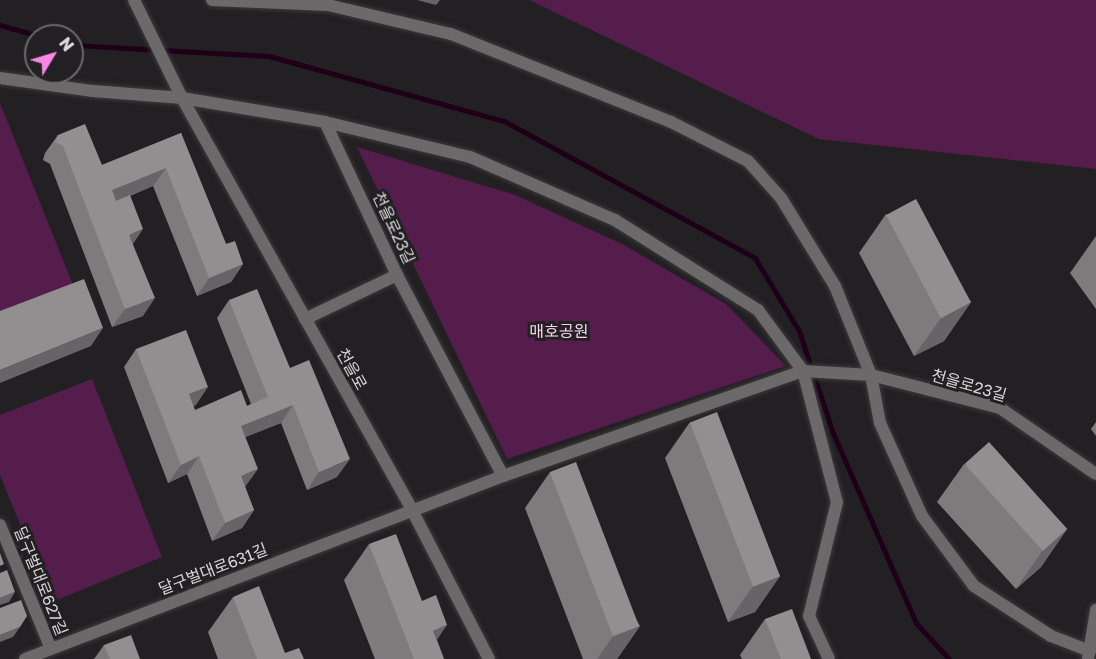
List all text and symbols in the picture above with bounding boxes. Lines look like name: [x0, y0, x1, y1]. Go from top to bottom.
north arrow: [24, 24, 84, 84]
text: N: [55, 33, 78, 55]
street label: 천을로23길: [369, 189, 419, 267]
park label: 매호공원: [530, 321, 588, 341]
street label: 천을로: [333, 345, 371, 393]
street label: 천을로23길: [929, 365, 1009, 405]
street label: 달구벌대로627길: [10, 524, 72, 638]
street label: 달구벌대로631길: [156, 539, 270, 599]

